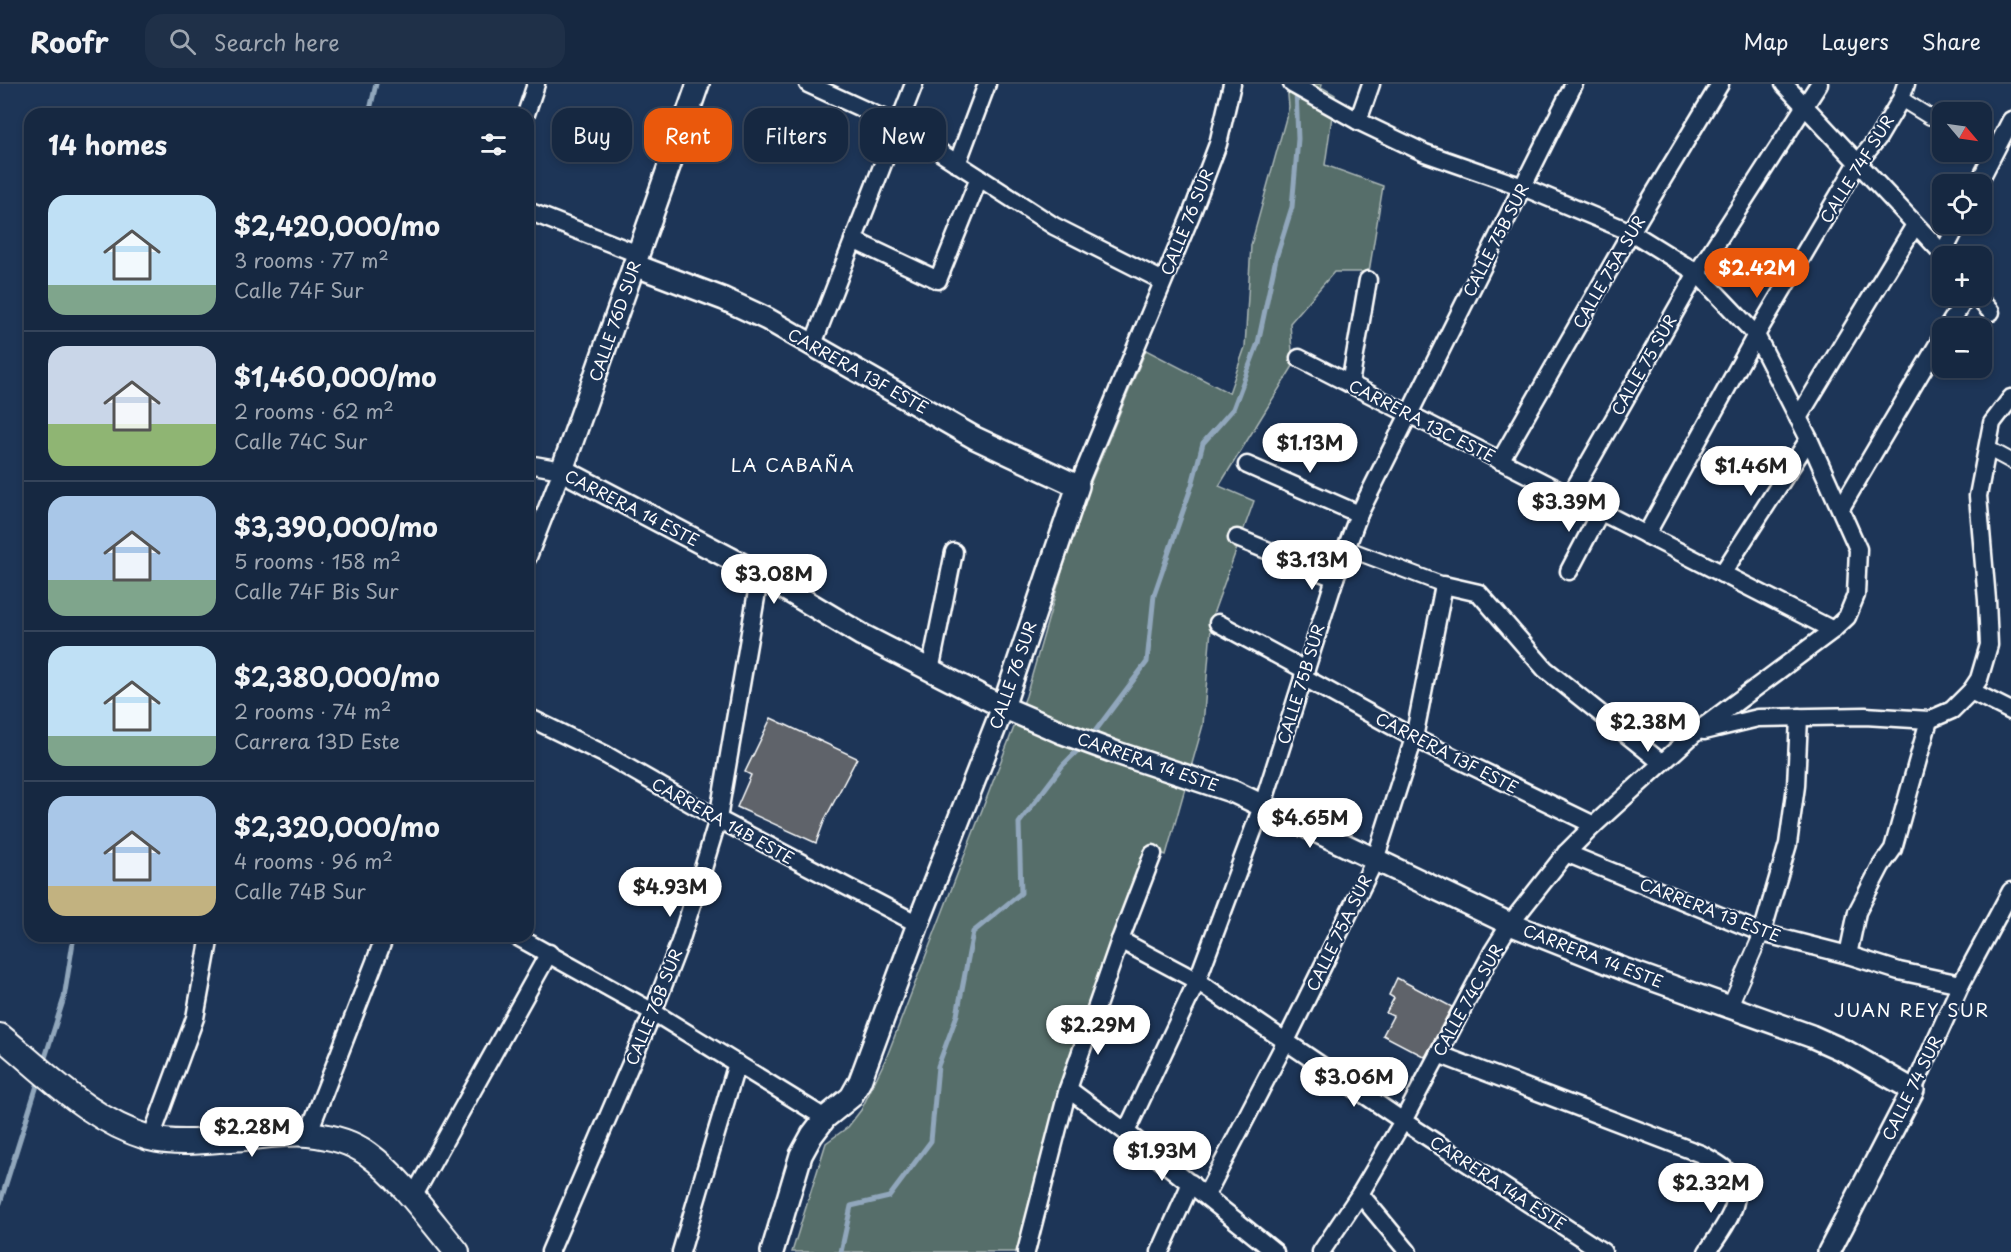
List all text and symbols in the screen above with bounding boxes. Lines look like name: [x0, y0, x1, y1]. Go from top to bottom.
search box: [145, 14, 565, 68]
text: Roofr: [30, 20, 109, 63]
icon: search: [166, 25, 199, 58]
text: Search here: [214, 25, 339, 58]
text: Map: [1744, 25, 1788, 57]
text: Layers: [1821, 25, 1889, 57]
text: Share: [1922, 25, 1981, 57]
north arrow: [1932, 102, 1992, 162]
map controls: [1932, 102, 1992, 378]
chip: Buy: [552, 108, 632, 162]
chip: Rent: [644, 108, 732, 162]
chip: Filters: [744, 108, 848, 162]
chip: New: [860, 108, 946, 162]
street label: CALLE 74F SUR: [1813, 110, 1899, 227]
text: 14 homes: [48, 125, 167, 164]
icon: filters: [477, 128, 510, 161]
street label: CALLE 76 SUR: [1154, 165, 1218, 279]
button: locate: [1932, 174, 1992, 234]
street label: CALLE 75B SUR: [1456, 179, 1534, 301]
text: $2,420,000/mo: [234, 206, 440, 245]
street label: CALLE 75A SUR: [1566, 211, 1650, 332]
icon: home: [96, 219, 168, 291]
text: 3 rooms · 77 m²: [234, 245, 389, 275]
button: +: [1932, 246, 1992, 306]
pin: $2.42M: [1708, 248, 1806, 299]
text: $2.42M: [1718, 252, 1796, 282]
street label: CALLE 76D SUR: [582, 257, 646, 384]
text: Calle 74F Sur: [234, 275, 364, 305]
street label: CALLE 75 SUR: [1605, 310, 1682, 419]
button: −: [1932, 318, 1992, 378]
street label: CARRERA 13F ESTE: [784, 321, 933, 419]
text: $1,460,000/mo: [234, 357, 437, 396]
icon: home: [96, 370, 168, 442]
street label: CARRERA 13C ESTE: [1345, 373, 1500, 467]
text: 2 rooms · 62 m²: [234, 396, 394, 426]
pin: $1.13M: [1261, 423, 1359, 474]
text: Calle 74C Sur: [234, 426, 367, 456]
text: $1.13M: [1277, 427, 1343, 457]
pin: $1.46M: [1702, 446, 1800, 497]
text: $1.46M: [1714, 450, 1788, 480]
district label: LA CABAÑA: [731, 451, 855, 478]
street label: CARRERA 14 ESTE: [561, 463, 704, 551]
pin: $3.39M: [1520, 482, 1618, 533]
text: $3.39M: [1532, 486, 1606, 516]
text: $3,390,000/mo: [234, 507, 438, 546]
icon: home: [96, 520, 168, 592]
pin: $3.13M: [1263, 540, 1361, 591]
text: $3.13M: [1276, 544, 1348, 574]
text: 5 rooms · 158 m²: [234, 546, 401, 576]
pin: $3.08M: [725, 554, 823, 605]
text: $3.08M: [735, 558, 813, 588]
text: Calle 74F Bis Sur: [234, 576, 399, 606]
street label: CALLE 76 SUR: [982, 617, 1042, 732]
street label: CALLE 75B SUR: [1270, 621, 1330, 747]
text: $2,380,000/mo: [234, 657, 440, 696]
icon: home: [96, 670, 168, 742]
text: 2 rooms · 74 m²: [234, 696, 391, 726]
pin: $2.38M: [1599, 702, 1697, 753]
street label: CARRERA 13F ESTE: [1372, 706, 1523, 799]
text: $2.38M: [1610, 706, 1686, 736]
text: Carrera 13D Este: [234, 726, 400, 756]
street label: CARRERA 14 ESTE: [1074, 726, 1222, 797]
street label: CARRERA 14B ESTE: [648, 771, 799, 869]
pin: $4.65M: [1261, 798, 1359, 849]
text: $4.65M: [1271, 802, 1349, 832]
text: $2,320,000/mo: [234, 807, 440, 846]
icon: home: [96, 820, 168, 892]
text: 4 rooms · 96 m²: [234, 846, 393, 876]
pin: $4.93M: [621, 867, 719, 918]
street label: CALLE 75A SUR: [1300, 870, 1377, 995]
text: $4.93M: [633, 871, 707, 901]
street label: CARRERA 13 ESTE: [1636, 871, 1784, 947]
text: Calle 74B Sur: [234, 876, 366, 906]
street label: CARRERA 14 ESTE: [1520, 917, 1667, 993]
street label: CALLE 74C SUR: [1426, 939, 1508, 1060]
street label: CALLE 76B SUR: [619, 945, 687, 1069]
district label: JUAN REY SUR: [1834, 996, 1990, 1023]
pin: $2.29M: [1049, 1005, 1147, 1056]
text: $2.29M: [1060, 1009, 1136, 1039]
street label: CALLE 74 SUR: [1875, 1031, 1947, 1144]
pin: $3.06M: [1305, 1057, 1403, 1108]
text: $3.06M: [1314, 1061, 1394, 1091]
pin: $2.28M: [203, 1107, 301, 1158]
text: $2.28M: [214, 1111, 290, 1141]
street label: CARRERA 14A ESTE: [1426, 1129, 1571, 1235]
pin: $1.93M: [1113, 1131, 1211, 1182]
text: $1.93M: [1127, 1135, 1197, 1165]
pin: $2.32M: [1662, 1163, 1760, 1214]
text: $2.32M: [1672, 1167, 1750, 1197]

